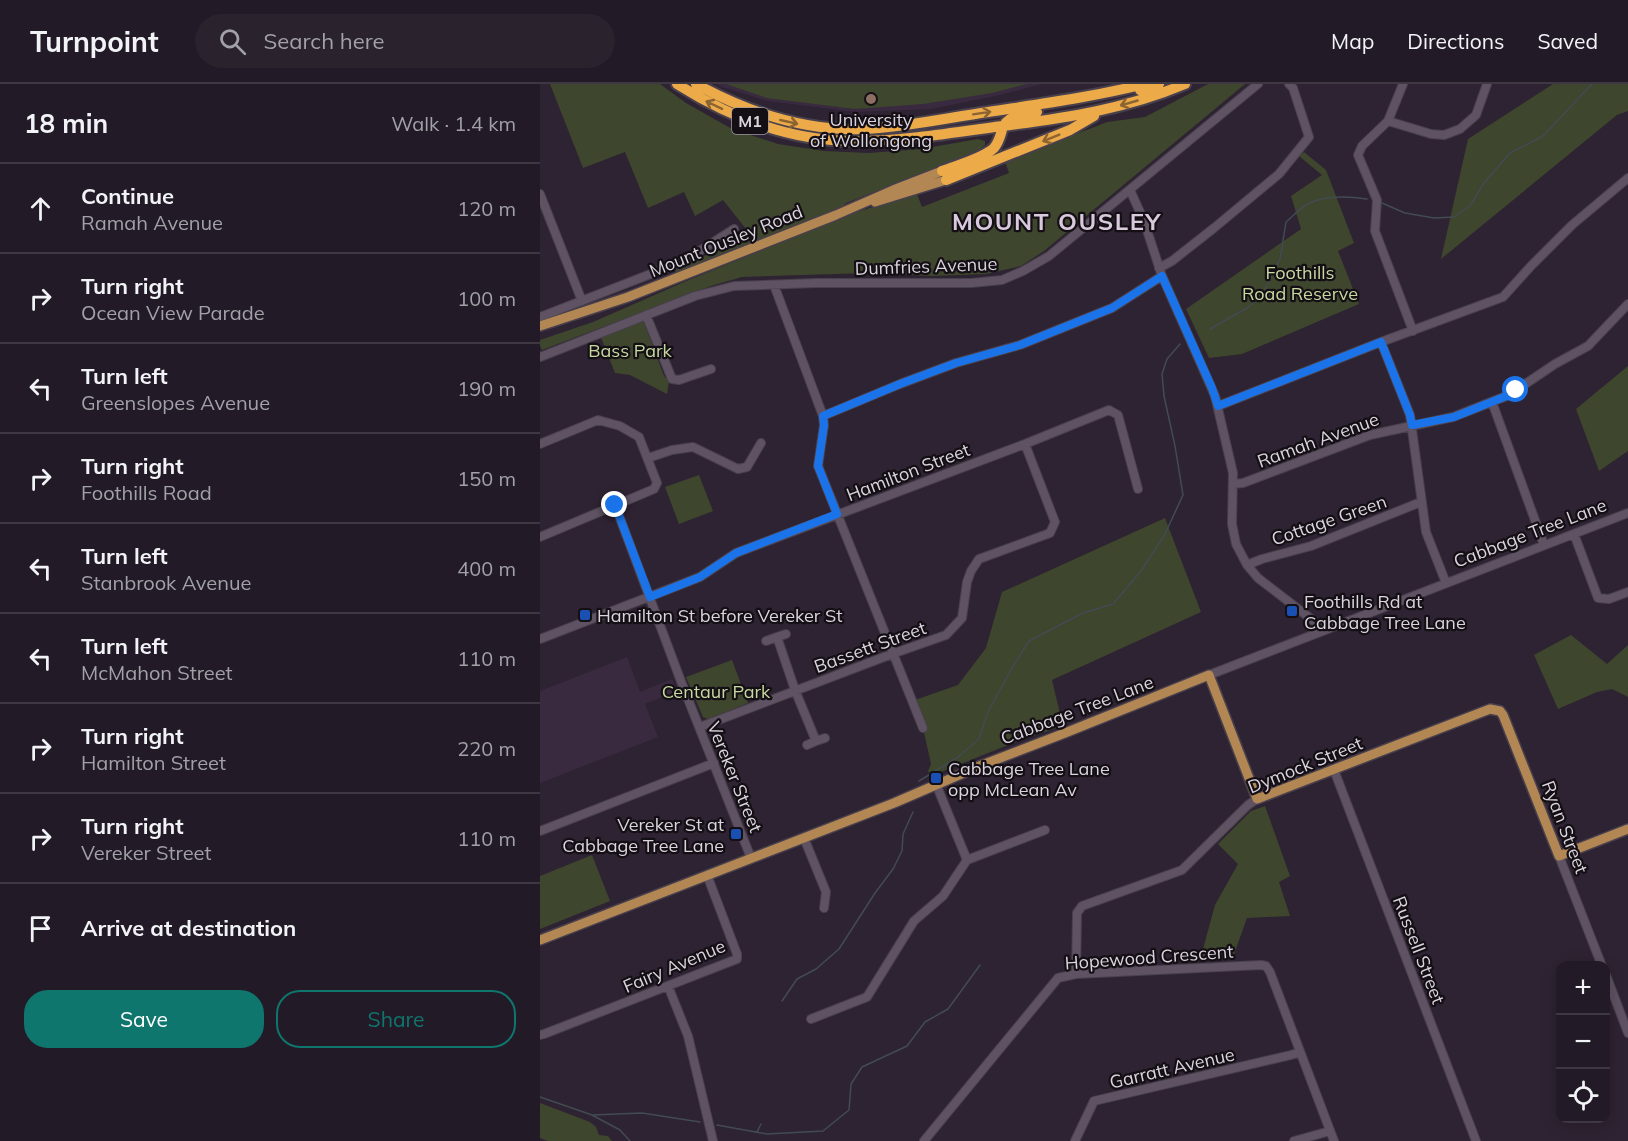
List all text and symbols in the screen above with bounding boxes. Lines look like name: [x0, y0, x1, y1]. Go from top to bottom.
search box: [195, 14, 615, 68]
text: Turnpoint: [30, 24, 159, 59]
icon: search: [216, 25, 249, 58]
text: Search here: [264, 27, 384, 55]
text: Map: [1331, 28, 1374, 54]
text: Directions: [1407, 28, 1504, 54]
text: Saved: [1537, 28, 1598, 54]
marker: University of Wollongong: [864, 92, 878, 106]
one-way arrow: [1120, 98, 1139, 109]
one-way arrow: [705, 99, 723, 110]
text: 18 min: [24, 107, 108, 140]
road number: M1: [732, 108, 768, 134]
place label: University of Wollongong: [810, 108, 932, 152]
one-way arrow: [972, 108, 991, 119]
text: Walk · 1.4 km: [391, 111, 516, 136]
one-way arrow: [779, 116, 798, 128]
one-way arrow: [1042, 133, 1060, 144]
text: Continue: [81, 182, 174, 210]
icon: ahead: [24, 192, 57, 225]
text: 120 m: [457, 196, 516, 221]
street label: Mount Ousley Road: [646, 200, 806, 282]
district label: MOUNT OUSLEY: [952, 206, 1162, 236]
text: Ramah Avenue: [81, 210, 223, 235]
street label: Dumfries Avenue: [854, 252, 998, 280]
park label: Foothills Road Reserve: [1242, 261, 1358, 305]
text: Turn right: [81, 272, 184, 300]
icon: right: [24, 282, 57, 315]
text: 100 m: [457, 286, 516, 311]
text: Ocean View Parade: [81, 300, 265, 325]
park label: Bass Park: [588, 339, 672, 362]
text: Turn left: [81, 362, 168, 390]
icon: left: [24, 372, 57, 405]
text: 190 m: [457, 376, 516, 401]
route start: [1502, 376, 1528, 402]
text: Greenslopes Avenue: [81, 390, 270, 415]
street label: Ramah Avenue: [1254, 407, 1382, 473]
street label: Hamilton Street: [843, 438, 973, 506]
text: Turn right: [81, 452, 184, 480]
icon: right: [24, 462, 57, 495]
text: 150 m: [457, 466, 516, 491]
text: Foothills Road: [81, 480, 212, 505]
street label: Cottage Green: [1268, 490, 1390, 550]
route end: [601, 491, 627, 517]
street label: Cabbage Tree Lane: [1450, 493, 1610, 573]
text: Turn left: [81, 542, 168, 570]
icon: left: [24, 552, 57, 585]
text: 400 m: [457, 556, 516, 581]
text: Stanbrook Avenue: [81, 570, 251, 595]
place label: Foothills Rd at Cabbage Tree Lane: [1304, 590, 1466, 634]
place label: Hamilton St before Vereker St: [597, 604, 843, 627]
marker: Foothills Rd at Cabbage Tree Lane: [1285, 604, 1299, 618]
marker: Hamilton St before Vereker St: [578, 608, 592, 622]
street label: Bassett Street: [811, 616, 929, 678]
text: Turn left: [81, 632, 168, 660]
icon: left: [24, 642, 57, 675]
text: 110 m: [457, 646, 516, 671]
text: McMahon Street: [81, 660, 233, 685]
street label: Cabbage Tree Lane: [997, 670, 1157, 750]
park label: Centaur Park: [662, 680, 771, 703]
street label: Vereker Street: [702, 718, 768, 836]
text: Turn right: [81, 722, 184, 750]
icon: right: [24, 732, 57, 765]
street label: Dymock Street: [1244, 732, 1366, 798]
text: 220 m: [457, 736, 516, 761]
text: Hamilton Street: [81, 750, 226, 775]
place label: Cabbage Tree Lane opp McLean Av: [948, 757, 1110, 801]
marker: Cabbage Tree Lane opp McLean Av: [929, 771, 943, 785]
street label: Ryan Street: [1537, 777, 1593, 877]
text: Turn right: [81, 812, 184, 840]
place label: Vereker St at Cabbage Tree Lane: [562, 813, 724, 857]
icon: right: [24, 822, 57, 855]
text: 110 m: [457, 826, 516, 851]
marker: Vereker St at Cabbage Tree Lane: [729, 827, 743, 841]
text: Vereker Street: [81, 840, 211, 865]
street label: Russell Street: [1388, 893, 1450, 1007]
icon: arrive: [24, 912, 57, 945]
text: Arrive at destination: [81, 914, 296, 942]
street label: Fairy Avenue: [619, 934, 729, 998]
street label: Hopewood Crescent: [1064, 940, 1234, 974]
map controls: [1556, 961, 1610, 1123]
button: +: [1556, 961, 1610, 1015]
button: Save: [24, 990, 264, 1048]
button: Share: [276, 990, 516, 1048]
button: −: [1556, 1015, 1610, 1069]
street label: Garratt Avenue: [1107, 1042, 1237, 1094]
button: locate: [1556, 1069, 1610, 1123]

